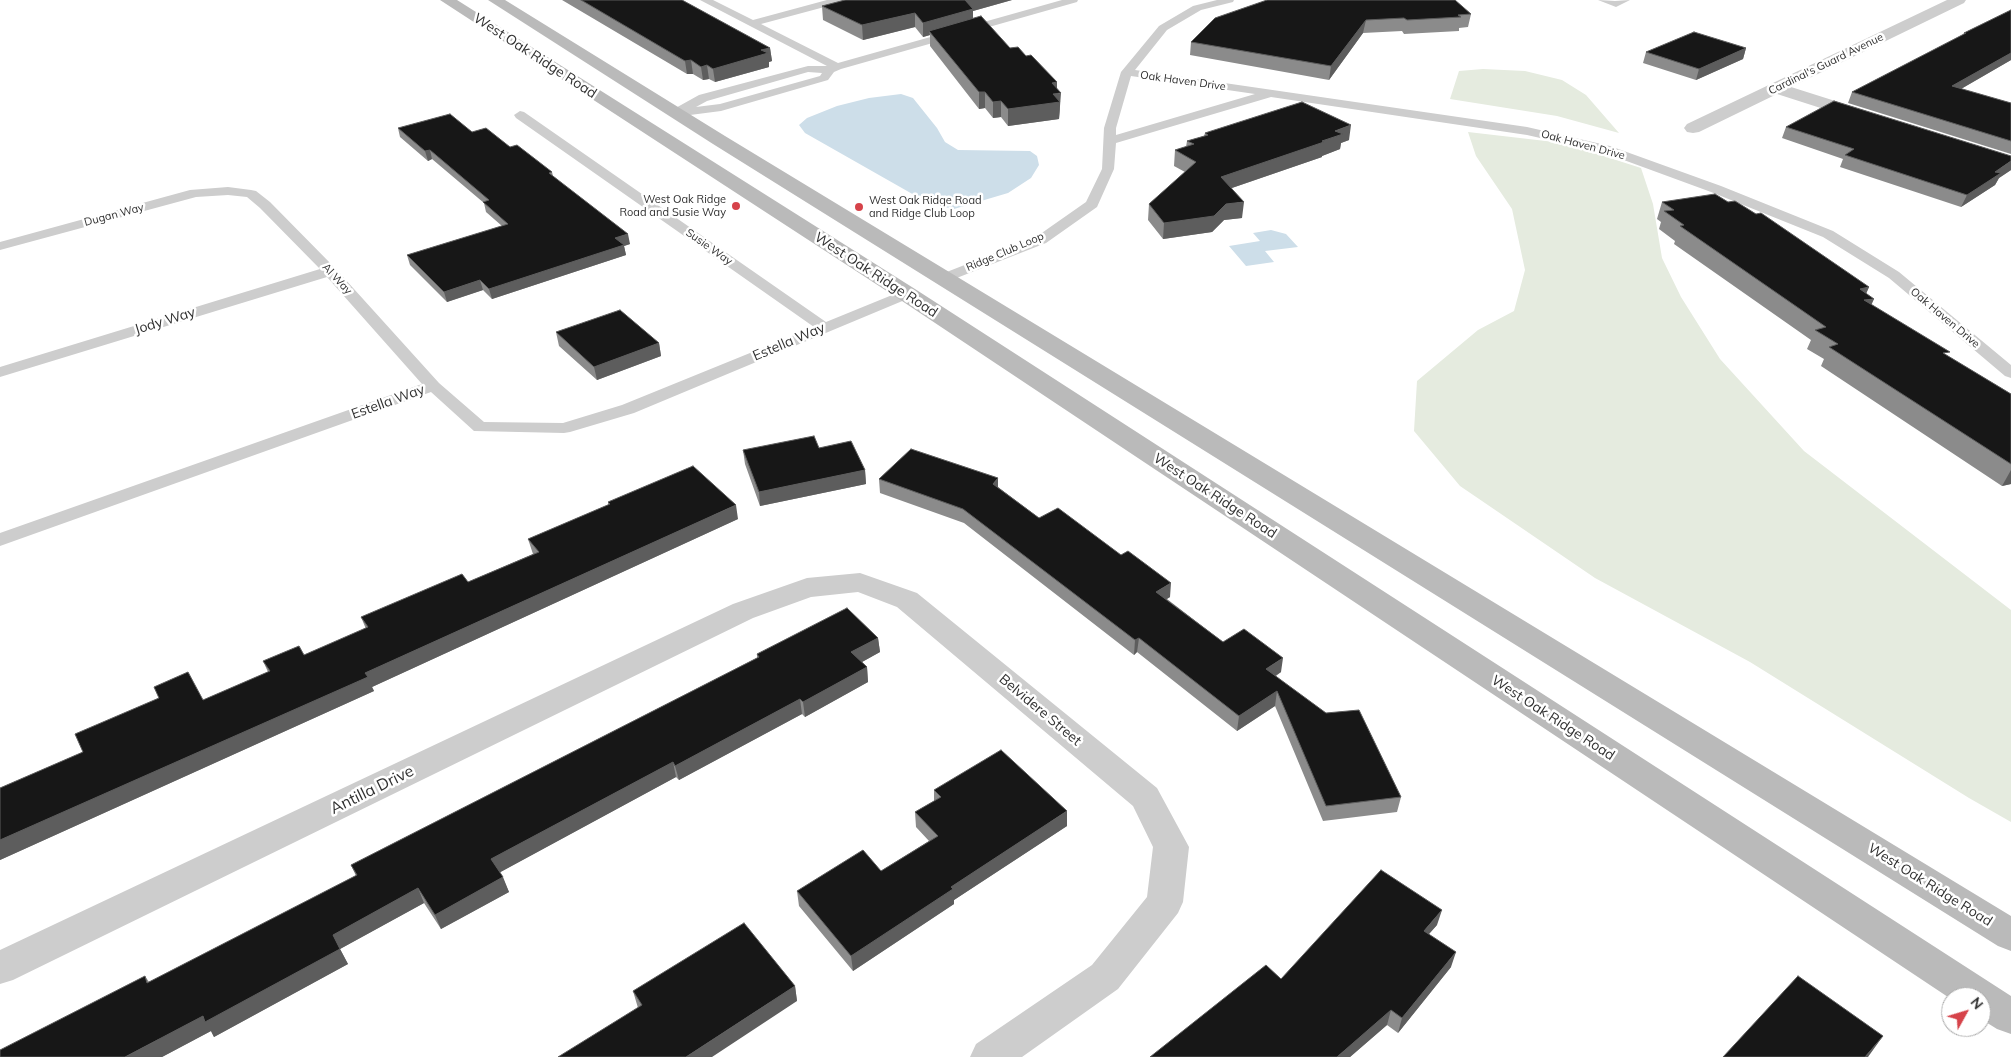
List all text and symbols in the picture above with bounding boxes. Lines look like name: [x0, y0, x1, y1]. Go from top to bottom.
street label: West Oak Ridge Road: [470, 10, 600, 102]
street label: Cardinal's Guard Avenue: [1766, 30, 1886, 98]
street label: Oak Haven Drive: [1139, 68, 1227, 94]
street label: Oak Haven Drive: [1540, 127, 1626, 163]
place label: West Oak Ridge Road and Susie Way: [620, 193, 726, 219]
place label: West Oak Ridge Road and Ridge Club Loop: [869, 194, 982, 220]
marker: West Oak Ridge Road and Susie Way: [730, 200, 742, 212]
street label: Dugan Way: [83, 201, 145, 229]
marker: West Oak Ridge Road and Ridge Club Loop: [853, 201, 865, 213]
street label: Susie Way: [683, 226, 735, 268]
street label: West Oak Ridge Road: [811, 229, 941, 321]
street label: Ridge Club Loop: [964, 230, 1046, 274]
street label: Al Way: [319, 261, 355, 297]
street label: Oak Haven Drive: [1908, 285, 1982, 351]
street label: Jody Way: [133, 304, 197, 338]
street label: Estella Way: [750, 319, 828, 365]
street label: Estella Way: [349, 381, 427, 423]
street label: West Oak Ridge Road: [1150, 450, 1280, 542]
street label: Belvidere Street: [995, 671, 1085, 749]
street label: West Oak Ridge Road: [1488, 672, 1618, 764]
street label: Antilla Drive: [327, 762, 417, 818]
street label: West Oak Ridge Road: [1865, 840, 1995, 930]
north arrow: [1941, 987, 1991, 1037]
text: N: [1967, 993, 1987, 1013]

